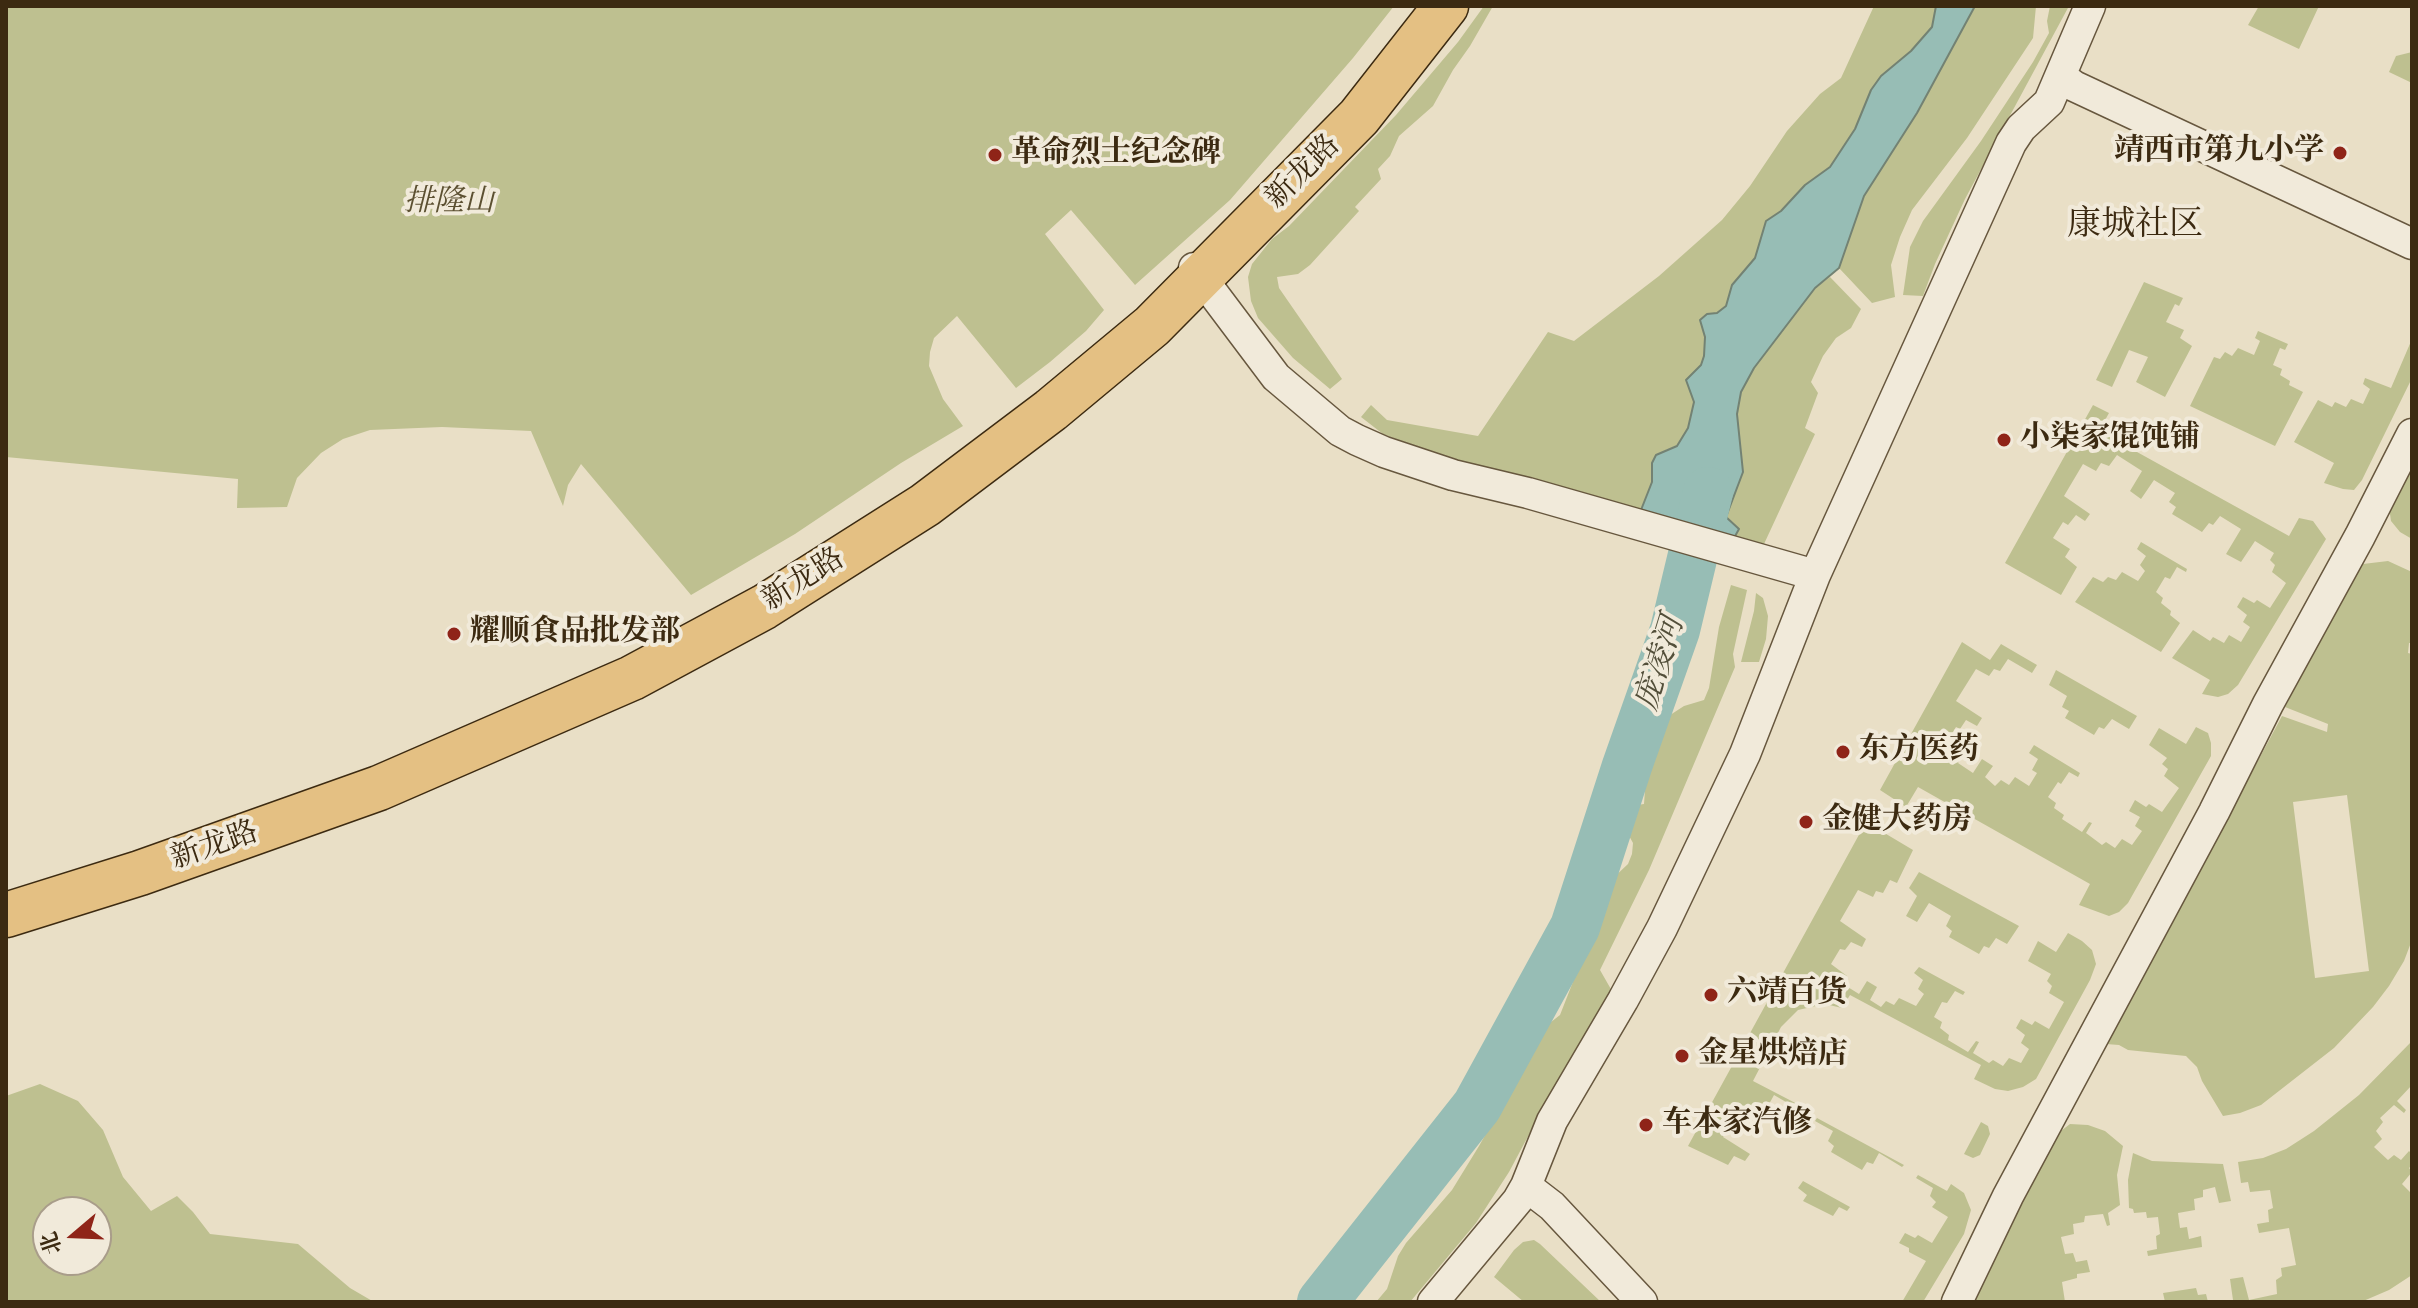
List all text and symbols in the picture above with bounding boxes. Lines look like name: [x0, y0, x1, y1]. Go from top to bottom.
street label: 新龙路: [1259, 128, 1349, 218]
place label: 靖西市第九小学: [2114, 135, 2324, 171]
place label: 革命烈士纪念碑: [1011, 137, 1221, 173]
marker: 靖西市第九小学: [2331, 144, 2349, 162]
marker: 革命烈士纪念碑: [986, 146, 1004, 164]
park label: 排隆山: [404, 186, 494, 222]
district label: 康城社区: [2067, 207, 2203, 247]
place label: 小柒家馄饨铺: [2020, 422, 2200, 458]
marker: 小柒家馄饨铺: [1995, 431, 2013, 449]
street label: 新龙路: [756, 542, 852, 620]
water label: 庞凌河: [1630, 612, 1694, 716]
place label: 耀顺食品批发部: [470, 616, 680, 652]
marker: 耀顺食品批发部: [445, 625, 463, 643]
place label: 东方医药: [1859, 734, 1979, 770]
marker: 东方医药: [1834, 743, 1852, 761]
place label: 金健大药房: [1822, 804, 1972, 840]
marker: 金健大药房: [1797, 813, 1815, 831]
street label: 新龙路: [167, 815, 263, 879]
place label: 六靖百货: [1727, 977, 1847, 1013]
marker: 六靖百货: [1702, 986, 1720, 1004]
place label: 金星烘焙店: [1698, 1038, 1848, 1074]
marker: 金星烘焙店: [1673, 1047, 1691, 1065]
place label: 车本家汽修: [1662, 1107, 1812, 1143]
marker: 车本家汽修: [1637, 1116, 1655, 1134]
north arrow: [32, 1196, 112, 1276]
text: 北: [34, 1228, 68, 1258]

